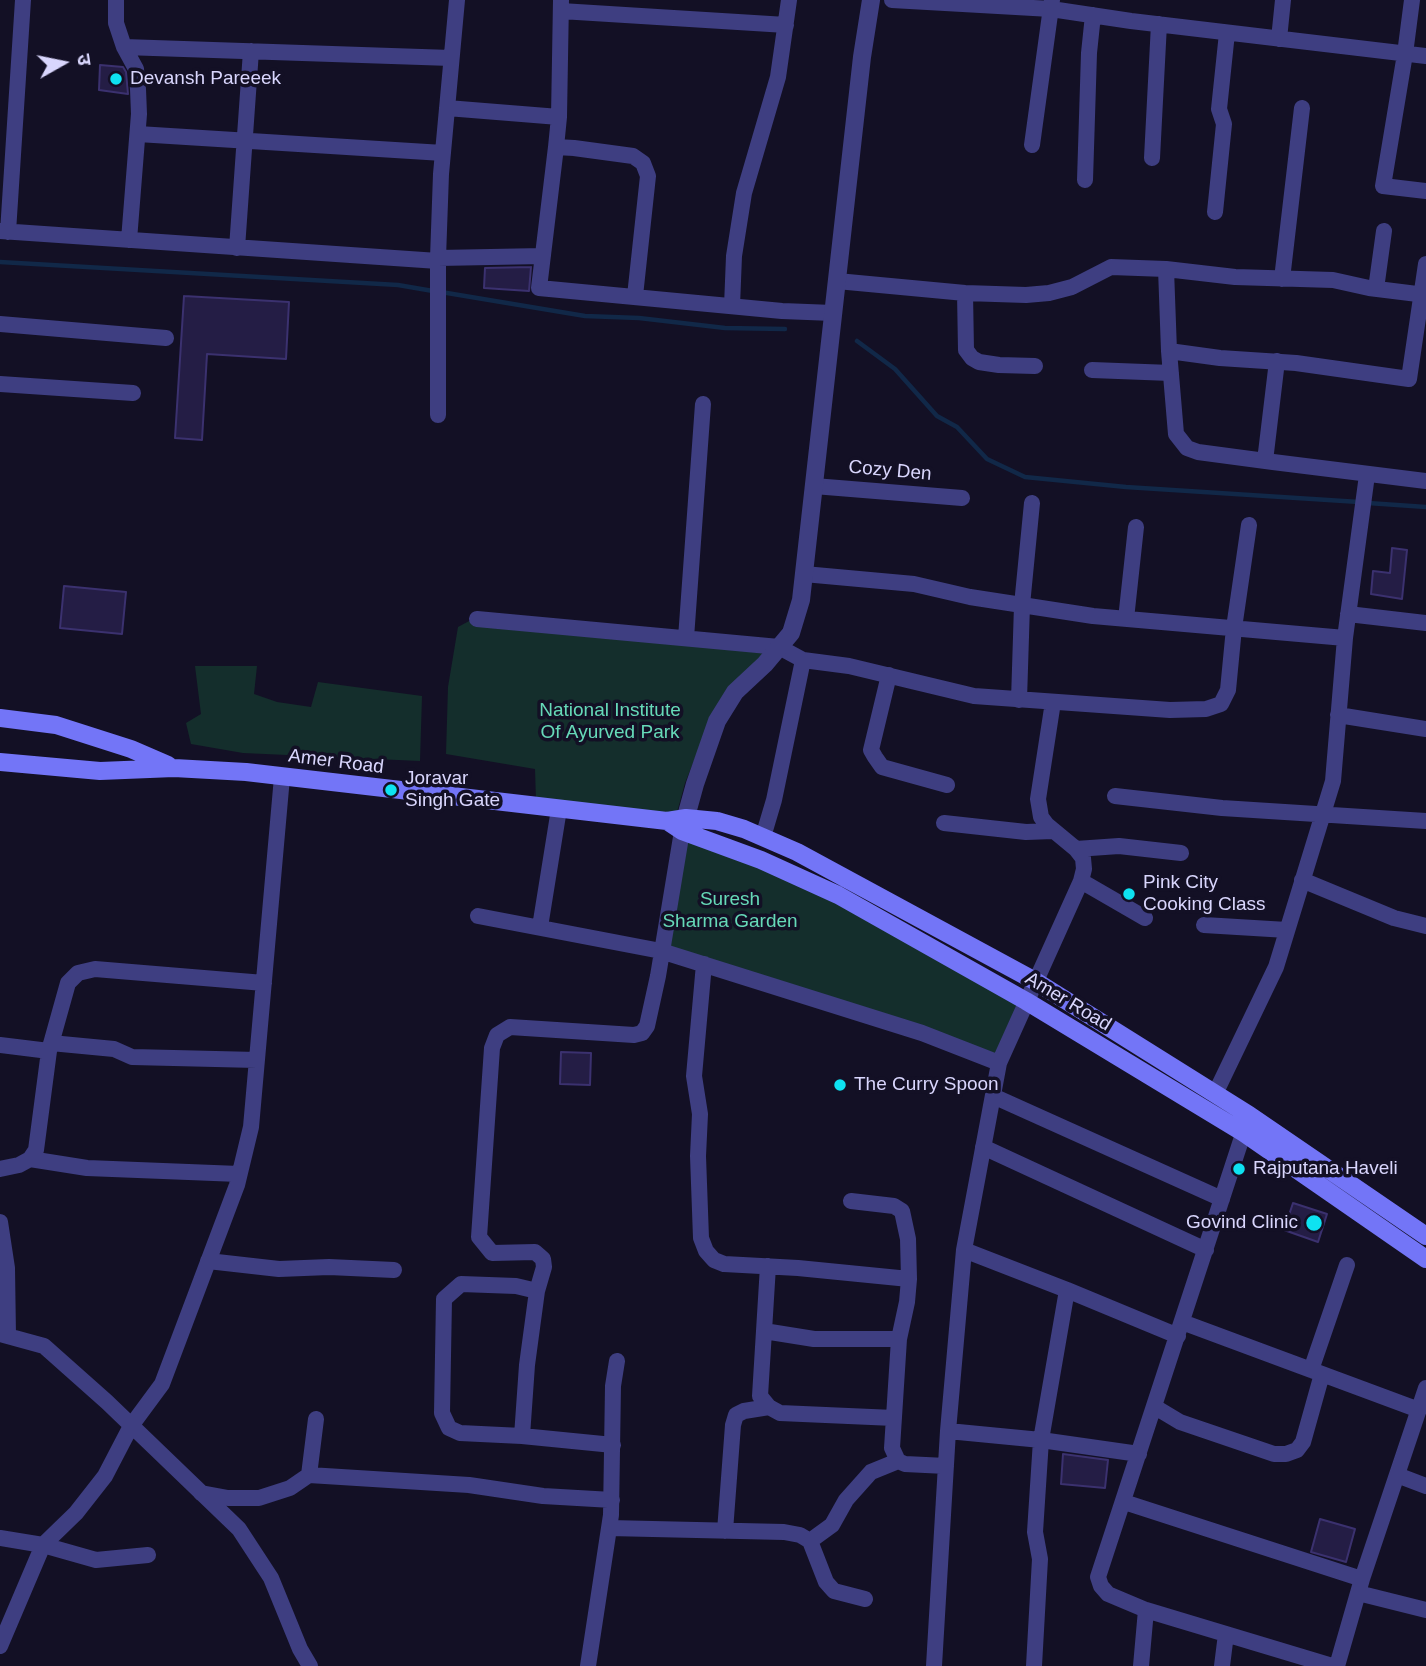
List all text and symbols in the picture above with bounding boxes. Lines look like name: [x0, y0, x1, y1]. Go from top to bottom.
north arrow: [28, 28, 98, 98]
text: उ: [73, 53, 95, 67]
place label: Devansh Pareeek: [130, 68, 281, 90]
marker: Devansh Pareeek: [108, 71, 124, 87]
street label: Cozy Den: [847, 456, 933, 486]
park label: National Institute Of Ayurved Park: [539, 700, 681, 744]
street label: Amer Road: [287, 745, 385, 779]
place label: Joravar Singh Gate: [405, 768, 500, 812]
marker: Joravar Singh Gate: [383, 782, 399, 798]
place label: Pink City Cooking Class: [1143, 872, 1265, 916]
marker: Pink City Cooking Class: [1121, 886, 1137, 902]
park label: Suresh Sharma Garden: [662, 889, 798, 933]
street label: Amer Road: [1021, 967, 1115, 1037]
place label: The Curry Spoon: [854, 1074, 999, 1096]
marker: The Curry Spoon: [832, 1077, 848, 1093]
place label: Rajputana Haveli: [1253, 1158, 1398, 1180]
marker: Rajputana Haveli: [1231, 1161, 1247, 1177]
place label: Govind Clinic: [1186, 1212, 1298, 1234]
marker: Govind Clinic: [1304, 1213, 1324, 1233]

